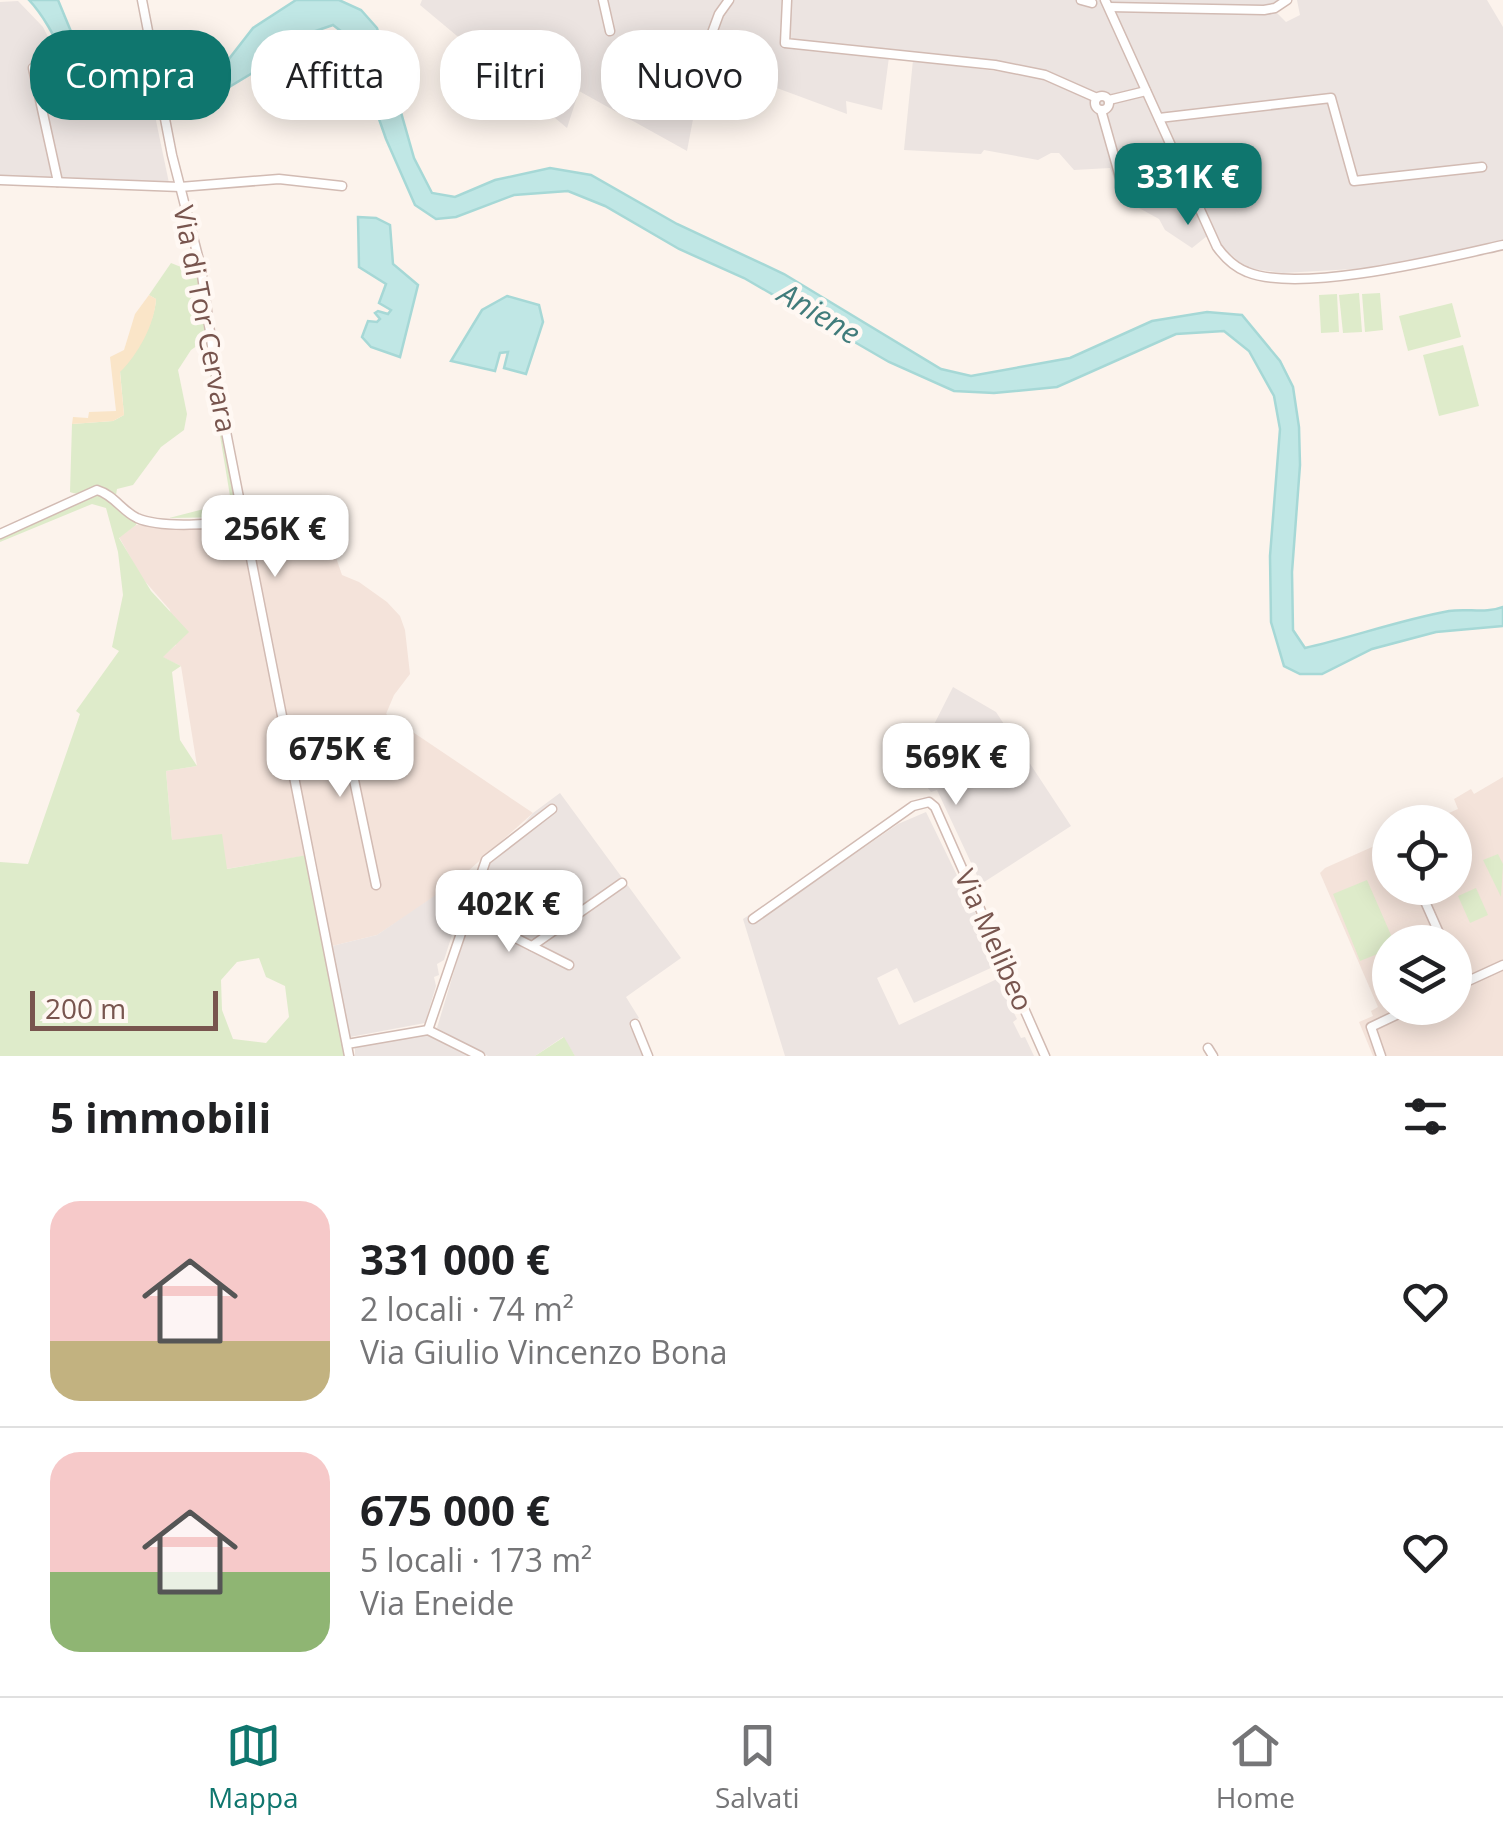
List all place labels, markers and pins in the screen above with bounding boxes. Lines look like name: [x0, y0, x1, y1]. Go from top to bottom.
pin: 331K €: [1107, 143, 1269, 228]
pin: 256K €: [194, 495, 356, 580]
pin: 675K €: [259, 715, 421, 800]
pin: 569K €: [875, 723, 1037, 808]
pin: 402K €: [428, 870, 590, 955]

